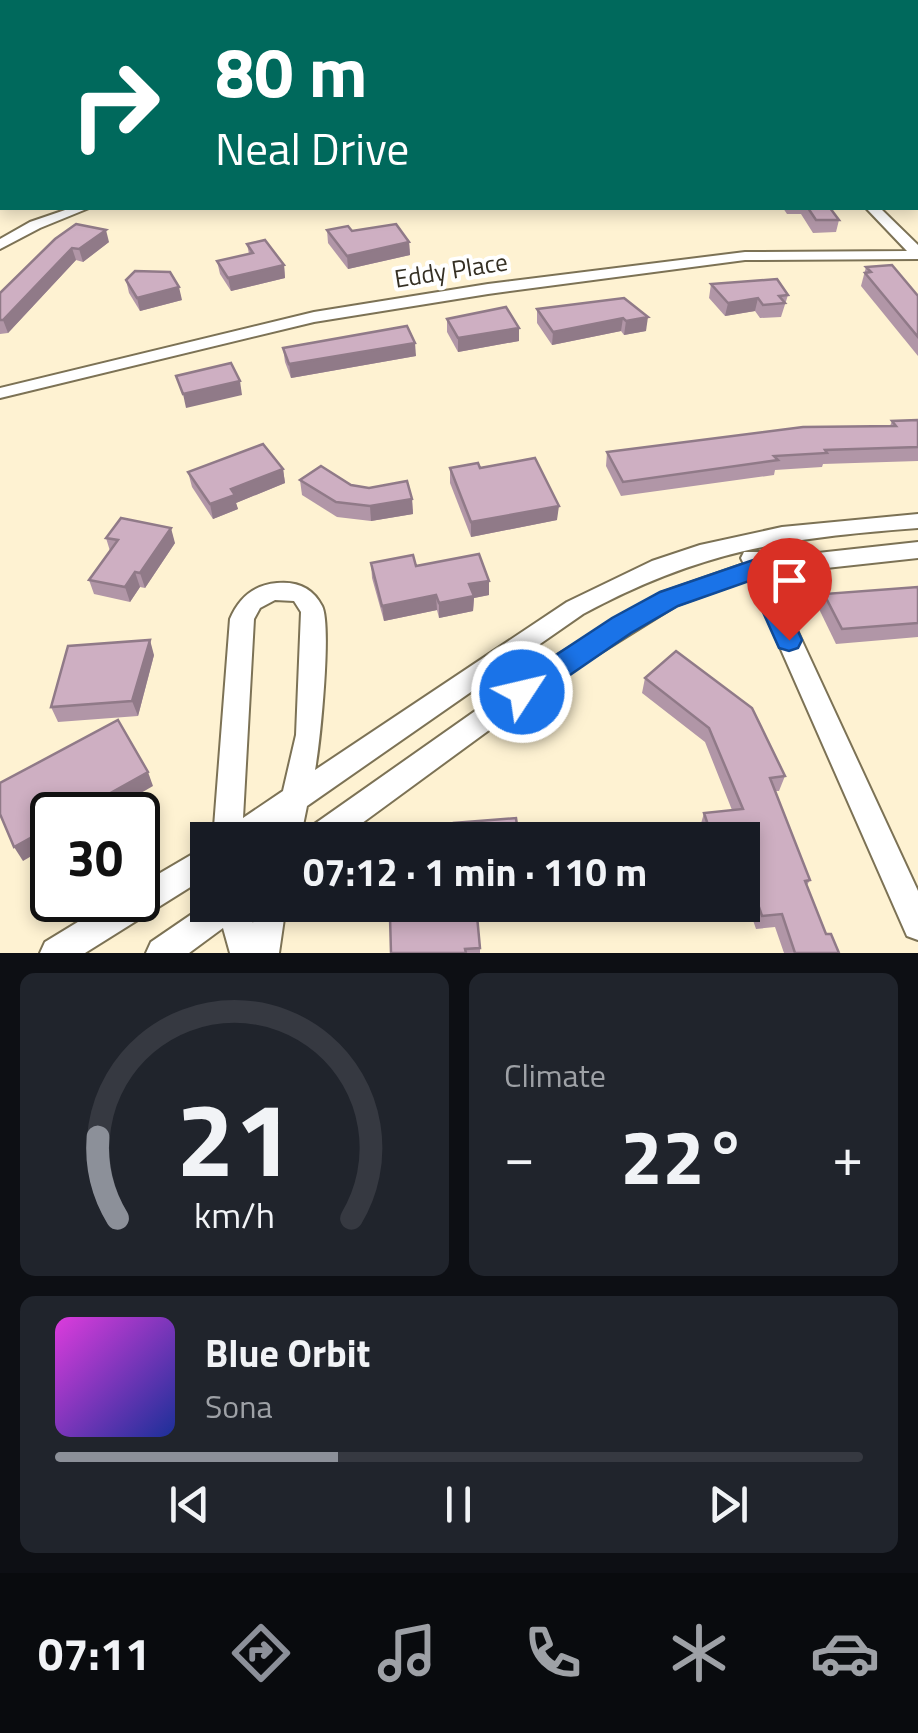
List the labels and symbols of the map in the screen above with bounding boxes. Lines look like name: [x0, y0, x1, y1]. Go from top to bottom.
street label: Eddy Place: [392, 242, 510, 298]
pin: [747, 538, 832, 641]
position arrow: [470, 640, 574, 744]
speed limit sign: 30: [30, 792, 160, 922]

